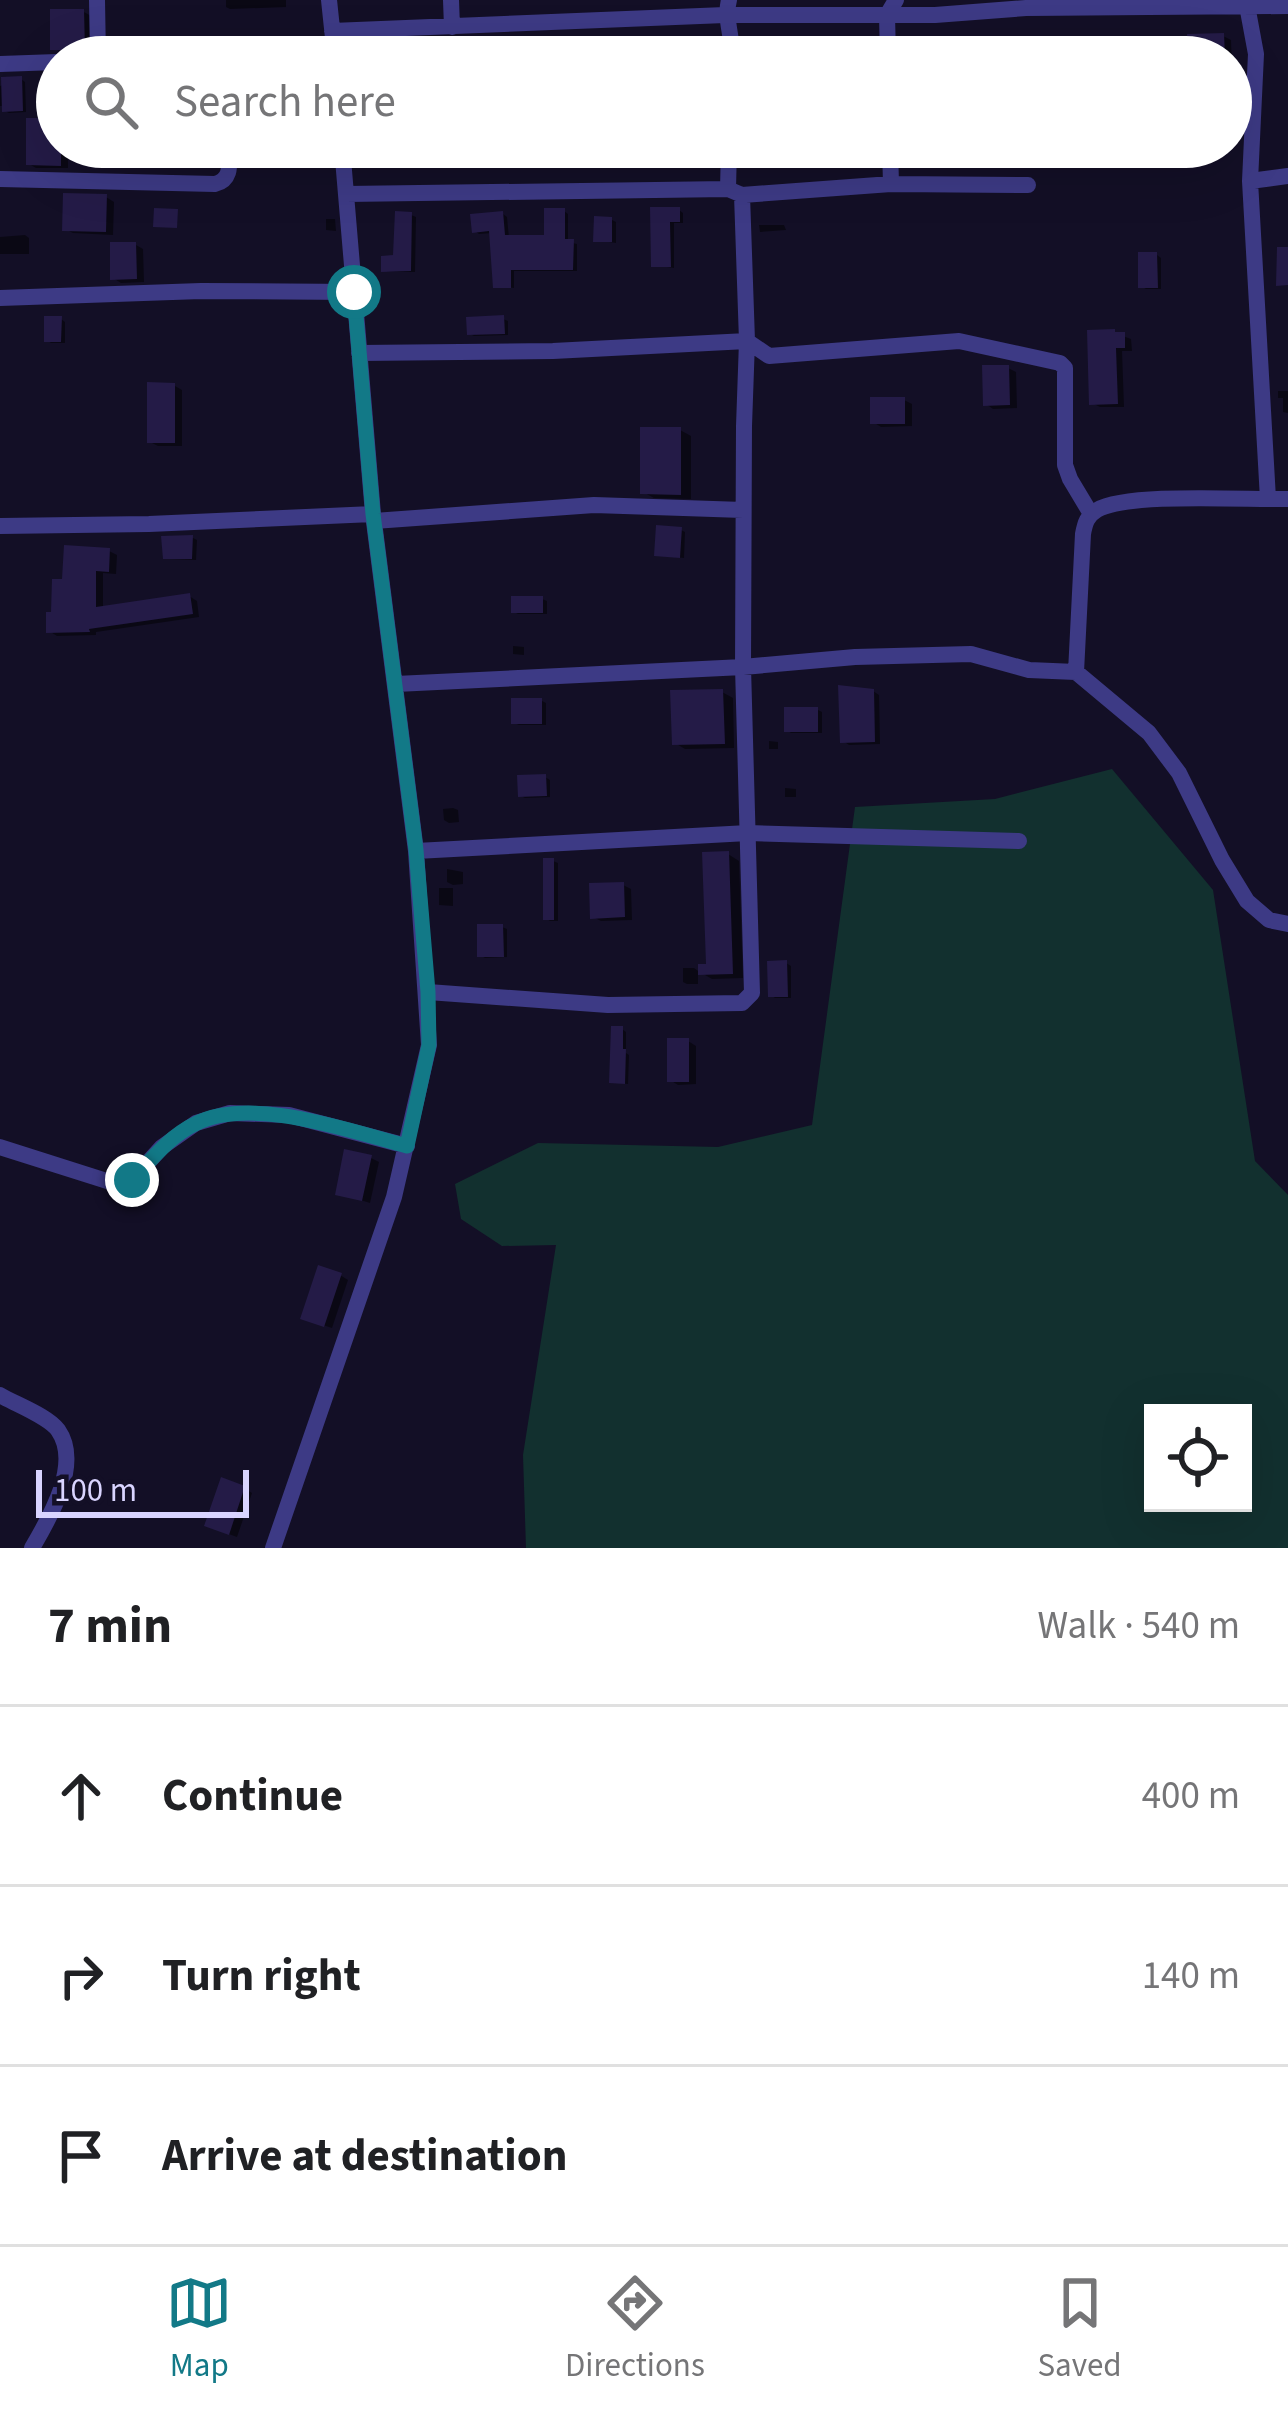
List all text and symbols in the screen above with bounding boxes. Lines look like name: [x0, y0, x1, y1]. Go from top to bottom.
search box: [36, 36, 1252, 168]
icon: search: [78, 69, 144, 135]
text: Search here: [174, 70, 396, 134]
route start: [327, 265, 381, 319]
route end: [105, 1153, 159, 1207]
map controls: [1144, 1404, 1252, 1512]
button: locate: [1144, 1404, 1252, 1512]
scale bar: [36, 1464, 249, 1517]
text: 100 m: [54, 1467, 137, 1514]
text: 7 min: [48, 1590, 172, 1662]
text: Walk · 540 m: [1037, 1598, 1240, 1654]
icon: ahead: [48, 1763, 114, 1829]
text: Continue: [162, 1764, 343, 1828]
text: 400 m: [1142, 1768, 1240, 1824]
icon: right: [48, 1943, 114, 2009]
text: Turn right: [162, 1944, 361, 2008]
text: 140 m: [1142, 1948, 1240, 2004]
icon: arrive: [48, 2123, 114, 2189]
text: Arrive at destination: [162, 2124, 567, 2188]
tab: Map: [166, 2270, 232, 2389]
tab: Directions: [565, 2270, 705, 2389]
tab: Saved: [1037, 2270, 1122, 2389]

